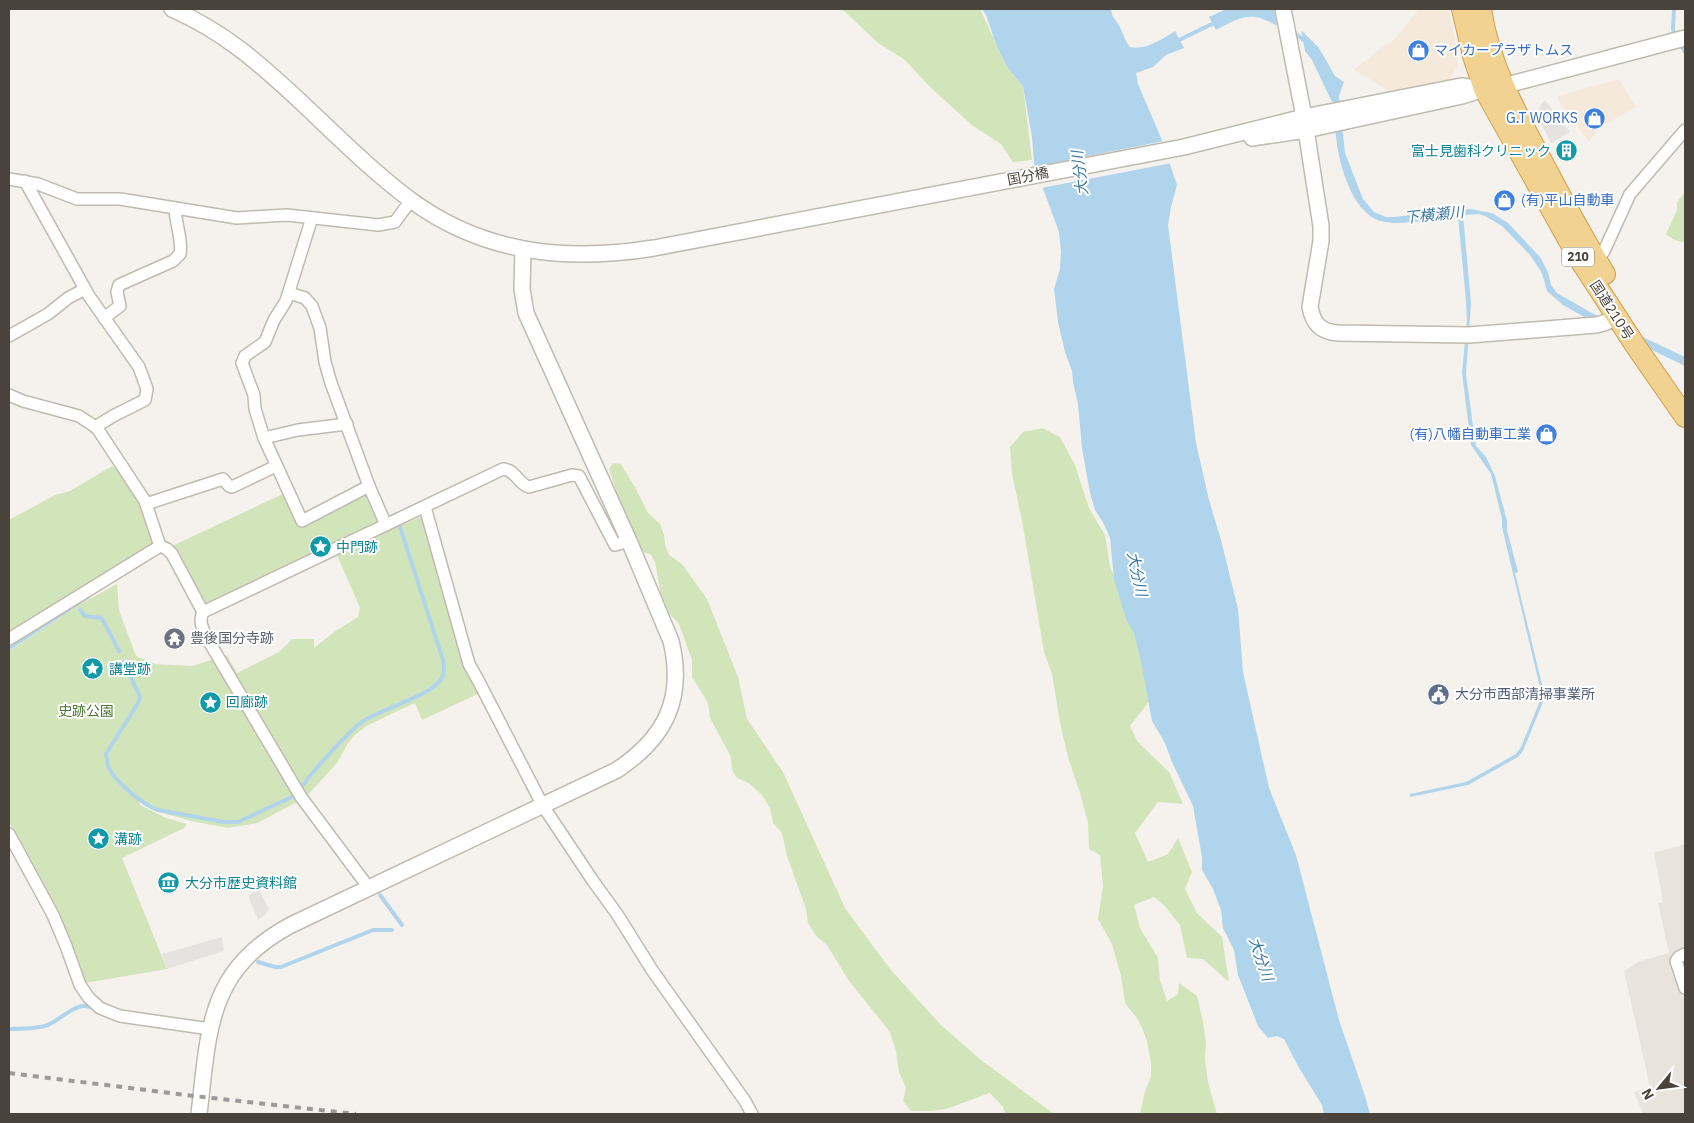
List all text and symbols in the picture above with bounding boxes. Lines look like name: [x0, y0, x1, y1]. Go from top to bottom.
shop icon: マイカープラザトムス: [1406, 38, 1430, 62]
place label: マイカープラザトムス: [1434, 41, 1573, 59]
shop icon: G.T WORKS: [1582, 106, 1606, 130]
place label: G.T WORKS: [1506, 109, 1578, 127]
building icon: 富士見歯科クリニック: [1555, 139, 1579, 163]
place label: 富士見歯科クリニック: [1411, 142, 1551, 160]
water label: 大分川: [1067, 148, 1092, 197]
street label: 国分橋: [1006, 163, 1050, 189]
shop icon: (有)平山自動車: [1493, 188, 1517, 212]
place label: (有)平山自動車: [1521, 191, 1614, 209]
water label: 下横瀬川: [1403, 202, 1467, 227]
road number: 210: [1562, 248, 1594, 266]
street label: 国道210号: [1586, 277, 1638, 343]
shop icon: (有)八幡自動車工業: [1535, 422, 1559, 446]
place label: (有)八幡自動車工業: [1410, 425, 1531, 443]
place icon: 中門跡: [308, 535, 332, 559]
place label: 中門跡: [336, 538, 378, 556]
water label: 大分川: [1124, 550, 1152, 600]
temple icon: 豊後国分寺跡: [162, 626, 186, 650]
place label: 豊後国分寺跡: [190, 629, 274, 647]
place icon: 講堂跡: [81, 657, 105, 681]
place label: 講堂跡: [109, 660, 151, 678]
public building icon: 大分市西部清掃事業所: [1427, 682, 1451, 706]
place label: 大分市西部清掃事業所: [1455, 685, 1595, 703]
place icon: 回廊跡: [198, 690, 222, 714]
place label: 回廊跡: [226, 693, 268, 711]
park label: 史跡公園: [58, 702, 114, 720]
place icon: 溝跡: [86, 827, 110, 851]
place label: 溝跡: [114, 830, 142, 848]
museum icon: 大分市歴史資料館: [157, 871, 181, 895]
place label: 大分市歴史資料館: [185, 874, 297, 892]
water label: 大分川: [1245, 934, 1278, 985]
north arrow: [1634, 1063, 1684, 1113]
text: N: [1637, 1086, 1658, 1103]

